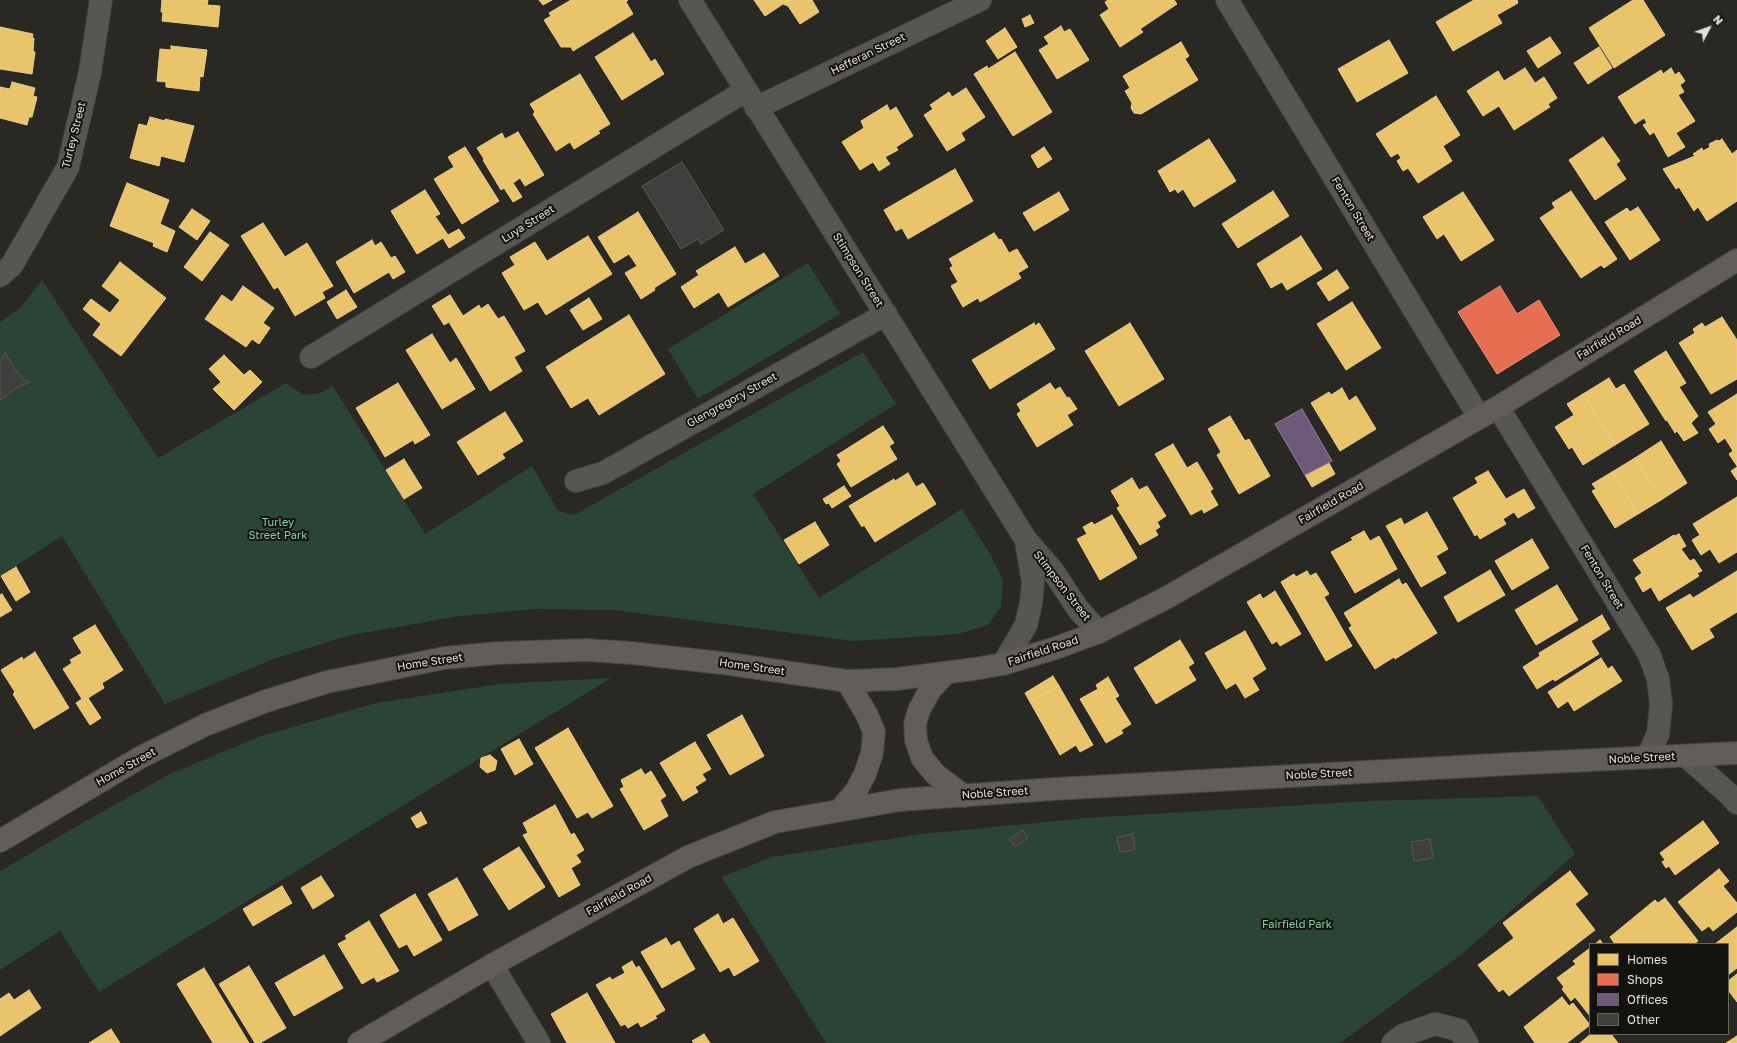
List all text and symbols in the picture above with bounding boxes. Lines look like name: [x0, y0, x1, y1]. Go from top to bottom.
north arrow: [1689, 8, 1729, 48]
text: N: [1711, 12, 1726, 27]
street label: Hefferan Street: [828, 30, 908, 78]
street label: Turley Street: [59, 101, 89, 169]
street label: Fenton Street: [1329, 175, 1377, 243]
street label: Luya Street: [499, 202, 557, 246]
street label: Stimpson Street: [830, 230, 886, 310]
street label: Fairfield Road: [1574, 313, 1644, 363]
street label: Glengregory Street: [685, 370, 779, 430]
street label: Fairfield Road: [1296, 479, 1366, 527]
park label: Turley Street Park: [248, 516, 308, 542]
street label: Fenton Street: [1578, 543, 1626, 611]
street label: Stimpson Street: [1031, 548, 1093, 624]
street label: Fairfield Road: [1006, 633, 1080, 669]
street label: Home Street: [396, 650, 464, 674]
street label: Home Street: [718, 656, 786, 678]
street label: Home Street: [94, 745, 158, 789]
street label: Noble Street: [1608, 750, 1676, 766]
street label: Noble Street: [1285, 766, 1353, 782]
street label: Noble Street: [961, 784, 1029, 802]
street label: Fairfield Road: [584, 871, 654, 919]
park label: Fairfield Park: [1262, 918, 1332, 932]
legend: [1589, 943, 1729, 1035]
text: Homes: [1627, 952, 1667, 967]
text: Shops: [1627, 972, 1663, 987]
text: Offices: [1627, 992, 1668, 1007]
text: Other: [1627, 1012, 1660, 1027]

